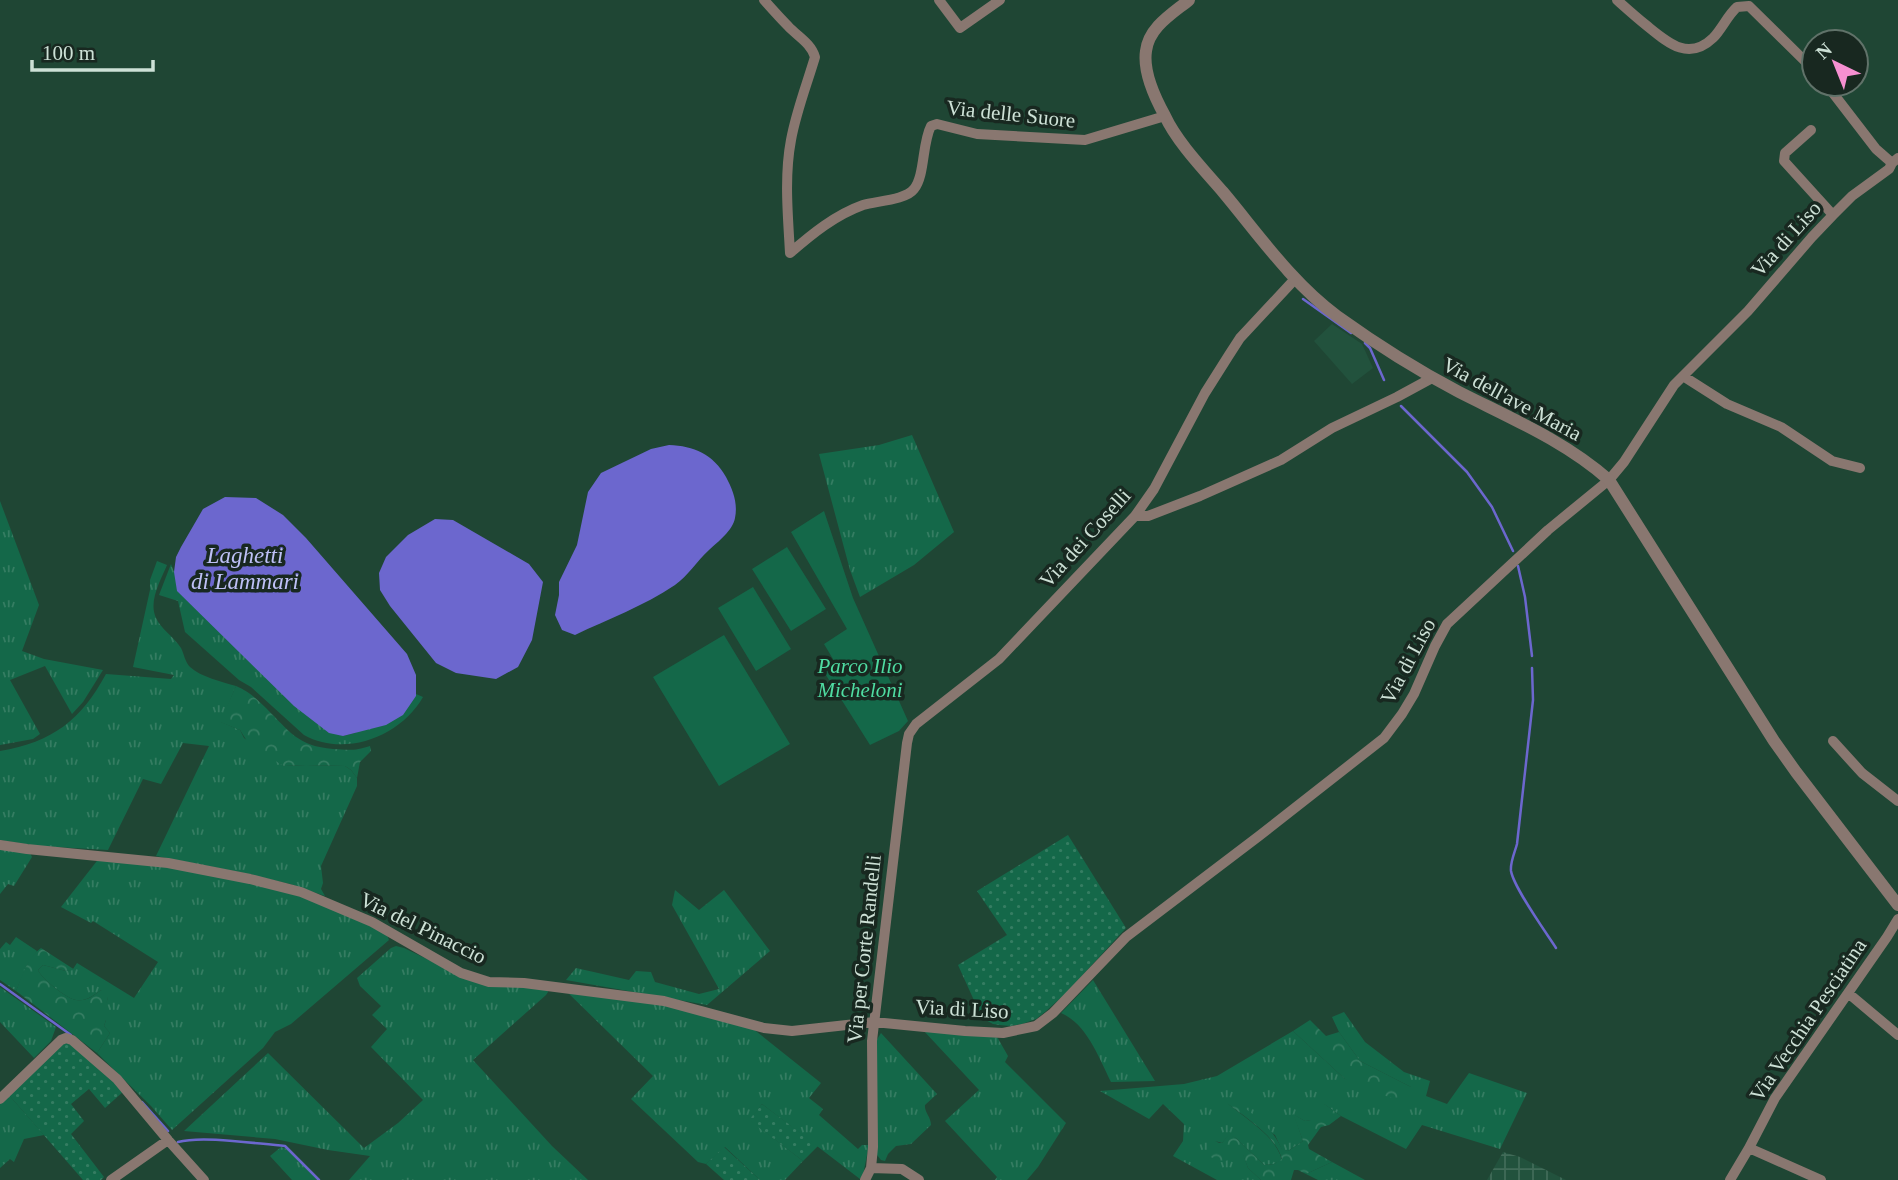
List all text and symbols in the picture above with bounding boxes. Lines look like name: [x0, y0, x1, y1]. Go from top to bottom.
scale bar: [32, 28, 152, 72]
north arrow: [1800, 28, 1870, 98]
text: N: [1812, 38, 1836, 63]
text: 100 m: [42, 41, 95, 65]
street label: Via delle Suore: [945, 95, 1077, 133]
street label: Via di Liso: [1746, 196, 1826, 282]
street label: Via dell'ave Maria: [1438, 352, 1586, 446]
street label: Via dei Coselli: [1034, 484, 1136, 592]
water label: Laghetti di Lammari: [191, 543, 299, 594]
street label: Via di Liso: [1376, 614, 1440, 708]
park label: Parco Ilio Micheloni: [816, 654, 903, 702]
street label: Via per Corte Randelli: [842, 853, 886, 1044]
street label: Via del Pinaccio: [356, 887, 490, 969]
street label: Via Vecchia Pesciatina: [1745, 934, 1872, 1106]
street label: Via di Liso: [915, 995, 1009, 1023]

